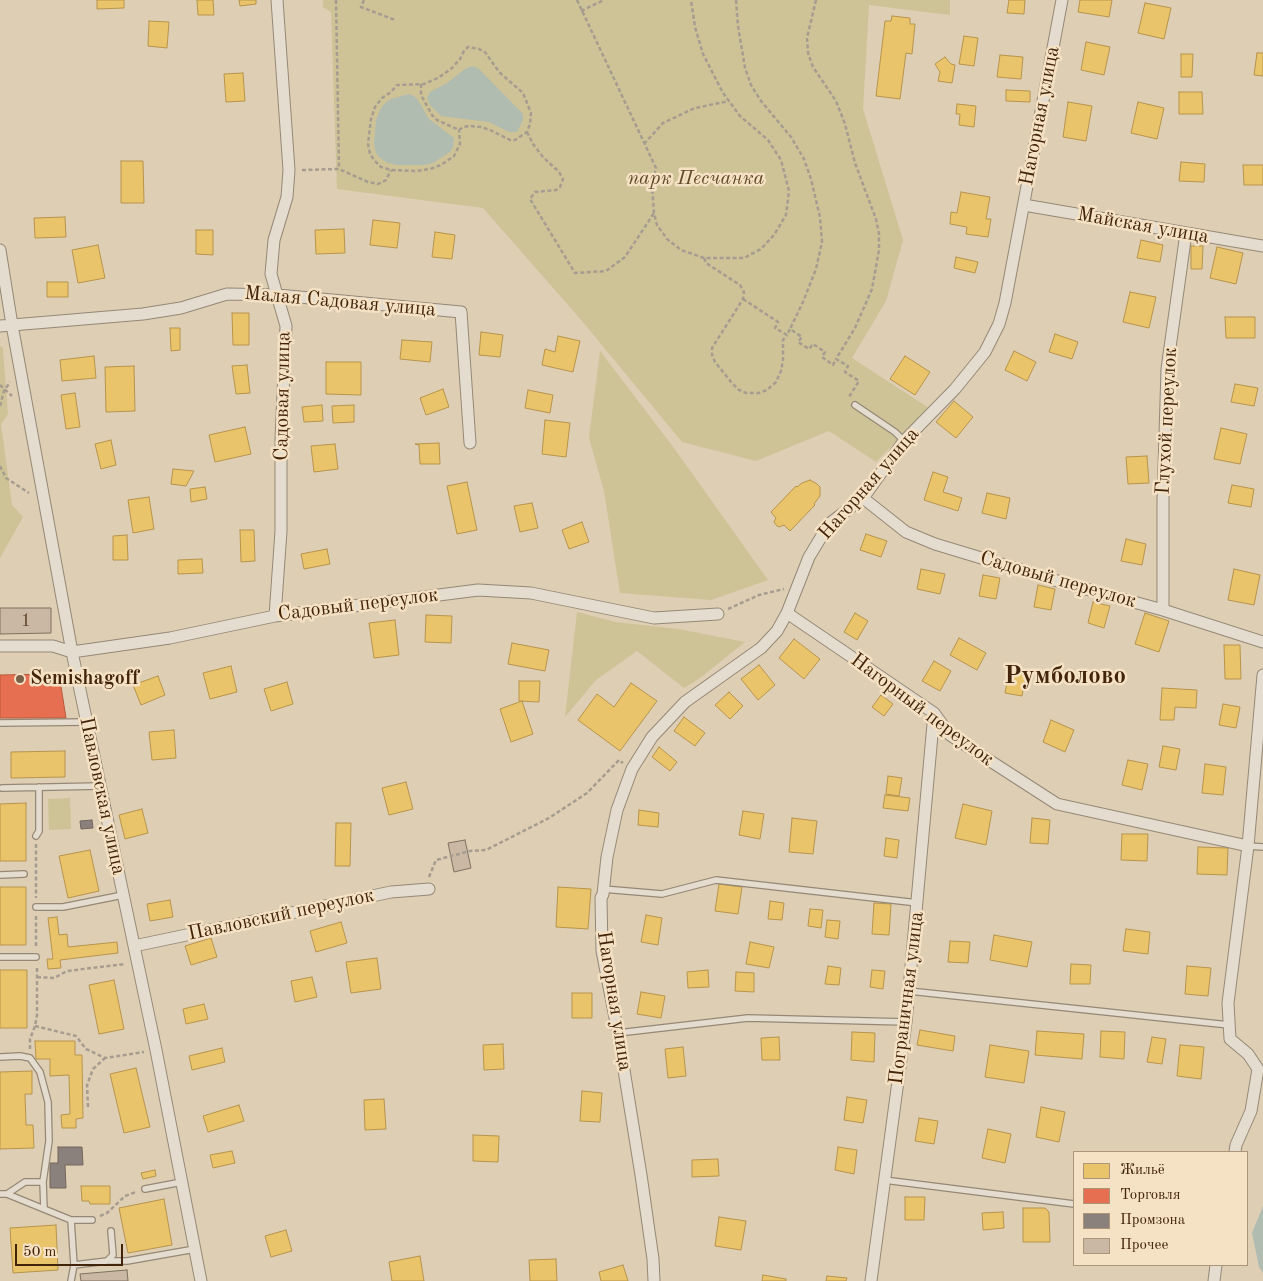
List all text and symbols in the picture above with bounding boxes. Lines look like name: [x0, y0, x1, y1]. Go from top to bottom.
street label: Нагорная улица: [1015, 44, 1065, 188]
park label: парк Песчанка: [628, 167, 764, 191]
street label: Майская улица: [1075, 203, 1211, 249]
street label: Малая Садовая улица: [243, 282, 437, 322]
street label: Садовая улица: [270, 331, 296, 461]
street label: Глухой переулок: [1151, 347, 1183, 495]
street label: Нагорная улица: [813, 423, 925, 545]
street label: Садовый переулок: [977, 546, 1139, 614]
street label: Садовый переулок: [276, 583, 440, 627]
house number: 1: [21, 610, 31, 632]
street label: Нагорный переулок: [846, 648, 998, 772]
district label: Румболово: [1004, 661, 1126, 691]
place label: Semishagoff: [30, 667, 139, 691]
marker: Semishagoff: [14, 673, 26, 685]
street label: Павловская улица: [74, 715, 130, 877]
street label: Павловский переулок: [186, 884, 376, 946]
street label: Пограничная улица: [884, 910, 930, 1086]
street label: Нагорная улица: [591, 929, 637, 1073]
legend: [1073, 1151, 1248, 1266]
text: Жильё: [1120, 1163, 1165, 1178]
text: Торговля: [1120, 1188, 1181, 1203]
text: Промзона: [1120, 1213, 1185, 1228]
scale bar: [18, 1234, 125, 1266]
text: Прочее: [1120, 1238, 1168, 1253]
text: 50 m: [23, 1245, 57, 1260]

